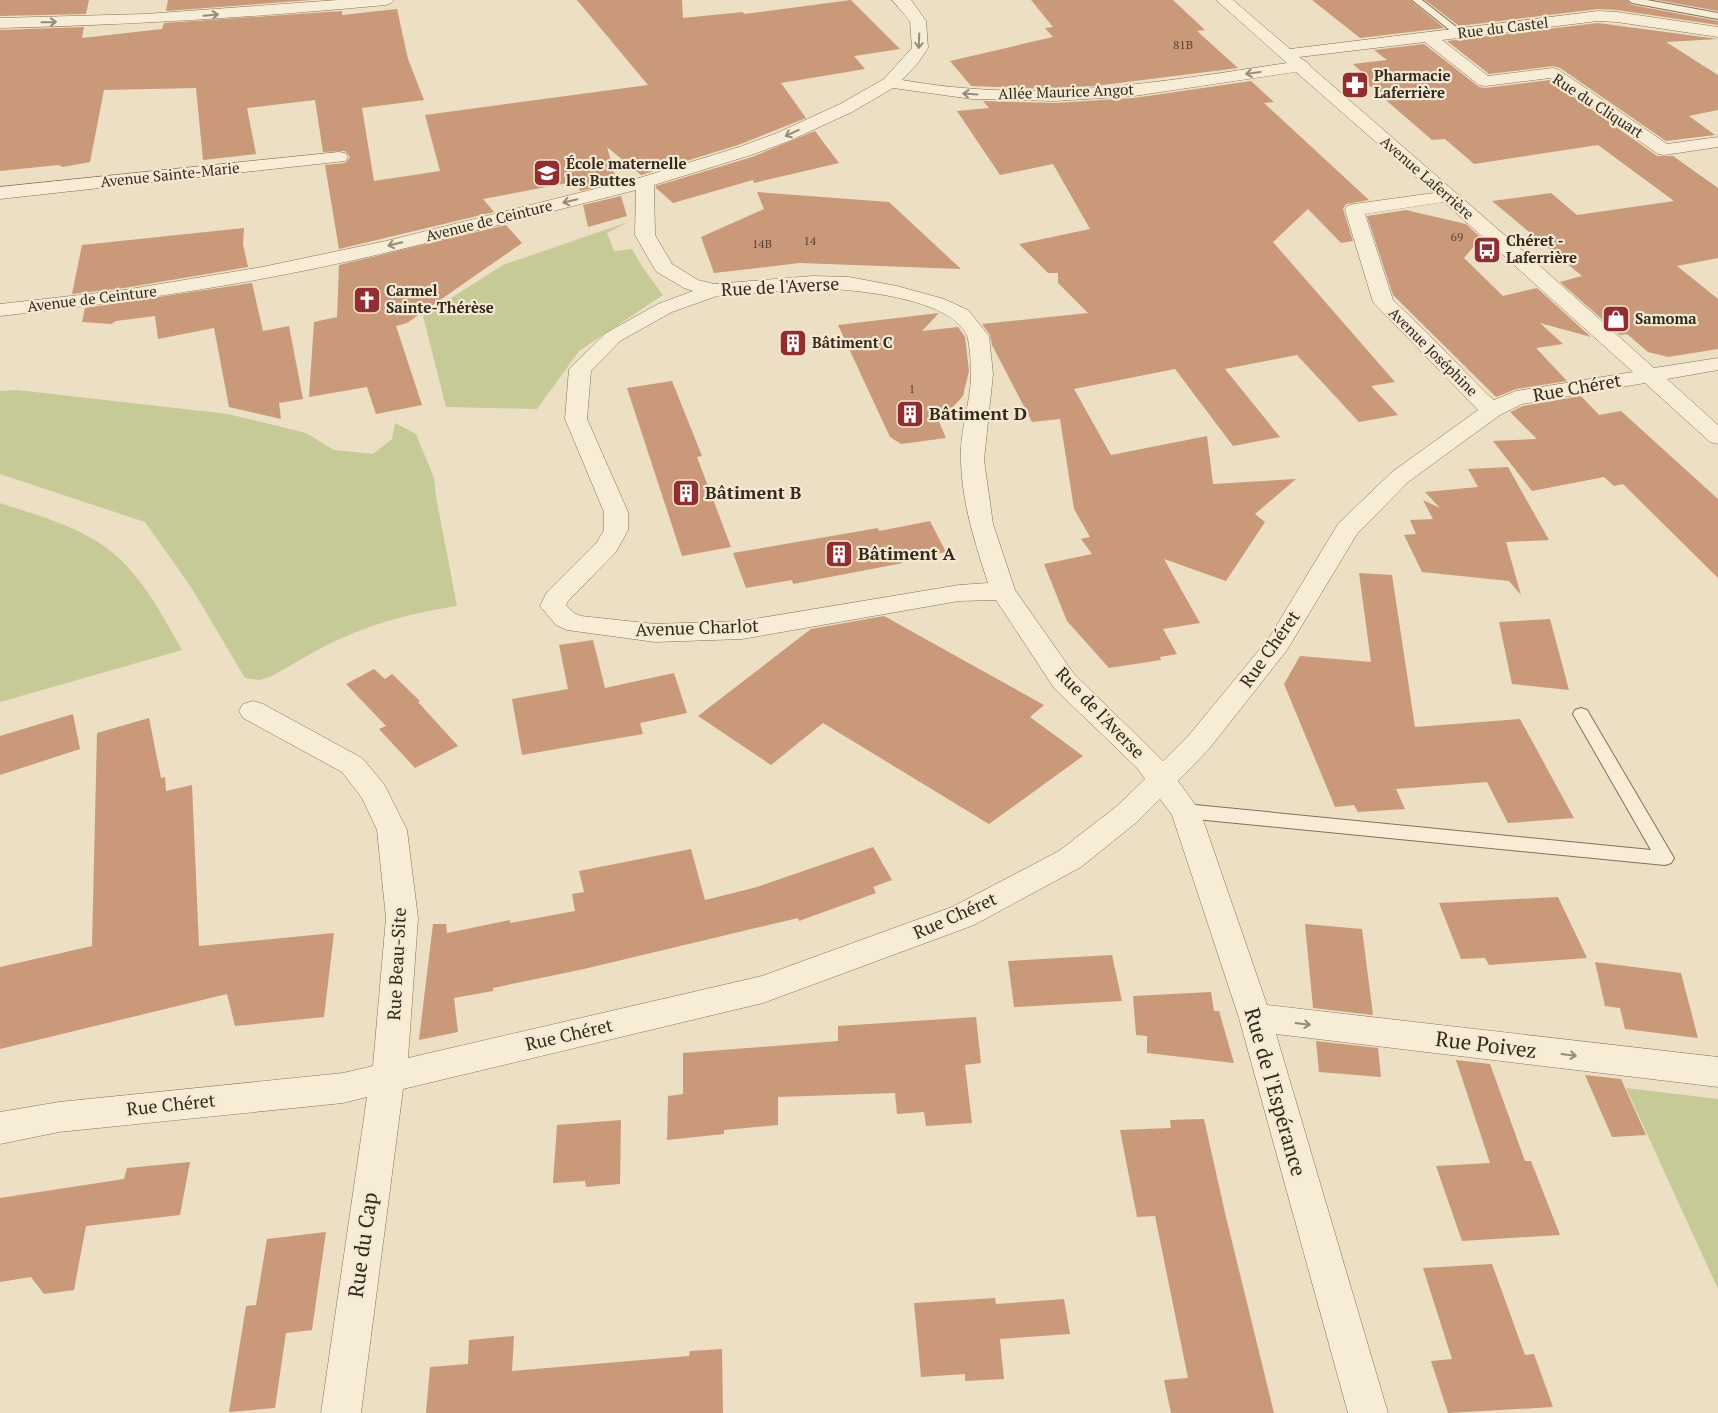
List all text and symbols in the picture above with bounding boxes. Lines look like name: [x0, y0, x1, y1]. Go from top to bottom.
one-way arrow: [203, 11, 219, 20]
street label: Rue du Castel: [1456, 12, 1549, 42]
one-way arrow: [40, 17, 56, 27]
one-way arrow: [914, 33, 923, 49]
house number: 81B: [1173, 37, 1193, 52]
place label: Pharmacie Laferrière: [1374, 65, 1451, 102]
one-way arrow: [1246, 68, 1262, 78]
street label: Rue du Cliquart: [1549, 68, 1648, 142]
pharmacy icon: Pharmacie Laferrière: [1340, 70, 1370, 100]
street label: Allée Maurice Angot: [998, 79, 1135, 103]
one-way arrow: [962, 89, 978, 98]
one-way arrow: [785, 129, 800, 138]
street label: Avenue Laferrière: [1377, 131, 1479, 223]
place label: École maternelle les Buttes: [566, 153, 687, 190]
street label: Avenue Sainte-Marie: [99, 157, 240, 191]
school or university icon: École maternelle les Buttes: [532, 158, 562, 188]
street label: Avenue de Ceinture: [423, 195, 554, 245]
one-way arrow: [563, 197, 579, 206]
house number: 69: [1451, 229, 1463, 244]
place label: Chéret - Laferrière: [1506, 230, 1577, 267]
house number: 14: [804, 233, 817, 248]
bus stop icon: Chéret - Laferrière: [1472, 235, 1502, 265]
house number: 14B: [752, 236, 772, 251]
one-way arrow: [388, 240, 404, 249]
street label: Rue de l'Averse: [720, 271, 840, 301]
street label: Avenue de Ceinture: [26, 280, 158, 316]
place label: Carmel Sainte-Thérèse: [386, 280, 494, 317]
church icon: Carmel Sainte-Thérèse: [352, 285, 382, 315]
street label: Avenue Joséphine: [1385, 302, 1483, 400]
shop icon: Samoma: [1601, 304, 1631, 334]
place label: Samoma: [1635, 308, 1697, 328]
building icon: Bâtiment C: [778, 328, 808, 358]
place label: Bâtiment C: [812, 332, 892, 352]
street label: Rue Chéret: [1531, 367, 1623, 407]
house number: 1: [909, 381, 915, 396]
building icon: Bâtiment D: [895, 399, 925, 429]
place label: Bâtiment D: [929, 401, 1027, 425]
building icon: Bâtiment B: [671, 478, 701, 508]
place label: Bâtiment B: [705, 480, 802, 504]
building icon: Bâtiment A: [824, 539, 854, 569]
place label: Bâtiment A: [858, 541, 957, 565]
street label: Rue Chéret: [1234, 605, 1305, 692]
street label: Avenue Charlot: [635, 613, 759, 641]
street label: Rue de l'Averse: [1051, 661, 1150, 763]
street label: Rue Chéret: [909, 886, 1000, 944]
street label: Rue Beau-Site: [381, 907, 411, 1021]
street label: Rue de l'Espérance: [1238, 1004, 1313, 1179]
street label: Rue Chéret: [523, 1012, 615, 1056]
one-way arrow: [1295, 1019, 1311, 1029]
street label: Rue Poivez: [1434, 1024, 1538, 1064]
one-way arrow: [1560, 1050, 1576, 1060]
street label: Rue Chéret: [125, 1087, 217, 1121]
street label: Rue du Cap: [341, 1190, 383, 1299]

